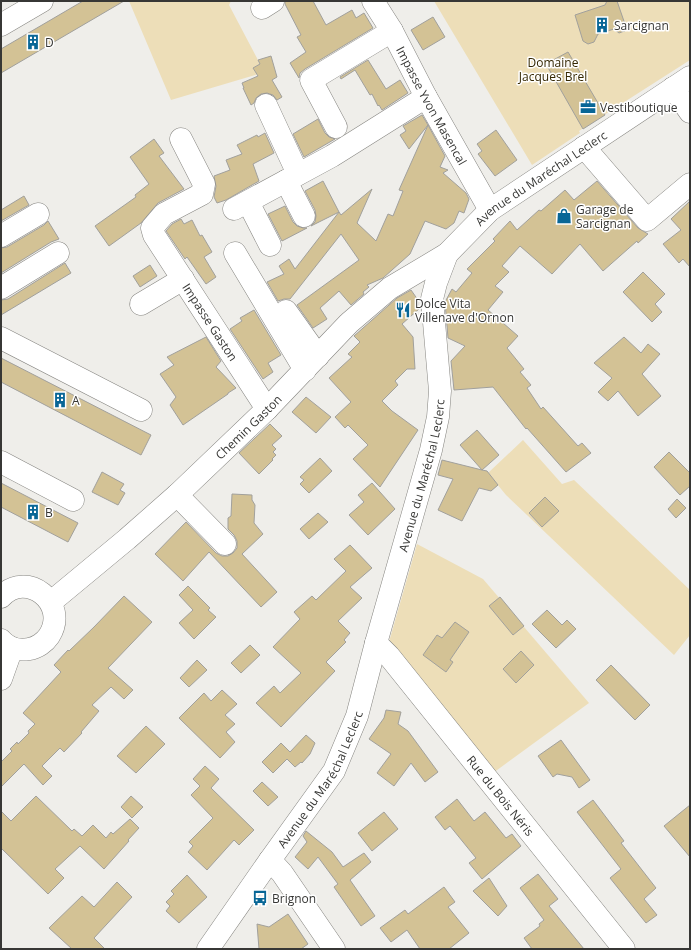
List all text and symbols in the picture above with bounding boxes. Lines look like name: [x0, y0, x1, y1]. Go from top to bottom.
building icon: Sarcignan: [593, 16, 611, 34]
place label: Sarcignan: [614, 17, 669, 34]
building icon: D: [24, 33, 42, 51]
place label: D: [45, 34, 54, 51]
street label: Impasse Yvon Masencal: [393, 43, 471, 168]
park label: Domaine Jacques Brel: [518, 54, 587, 85]
office icon: Vestiboutique: [579, 98, 597, 116]
place label: Vestiboutique: [600, 99, 678, 116]
street label: Avenue du Maréchal Leclerc: [471, 126, 610, 229]
place label: Garage de Sarcignan: [576, 201, 634, 232]
shop icon: Garage de Sarcignan: [555, 207, 573, 225]
street label: Impasse Gaston: [179, 280, 242, 364]
place label: Dolce Vita Villenave d'Ornon: [415, 295, 514, 326]
restaurant icon: Dolce Vita Villenave d'Ornon: [394, 301, 412, 319]
building icon: A: [51, 391, 69, 409]
street label: Chemin Gaston: [211, 391, 285, 463]
place label: A: [72, 392, 80, 409]
street label: Avenue du Maréchal Leclerc: [394, 398, 448, 554]
building icon: B: [24, 503, 42, 521]
place label: B: [45, 504, 53, 521]
street label: Avenue du Maréchal Leclerc: [273, 709, 367, 851]
street label: Rue du Bois Néris: [463, 751, 538, 839]
bus stop icon: Brignon: [251, 889, 269, 907]
place label: Brignon: [272, 890, 316, 907]

